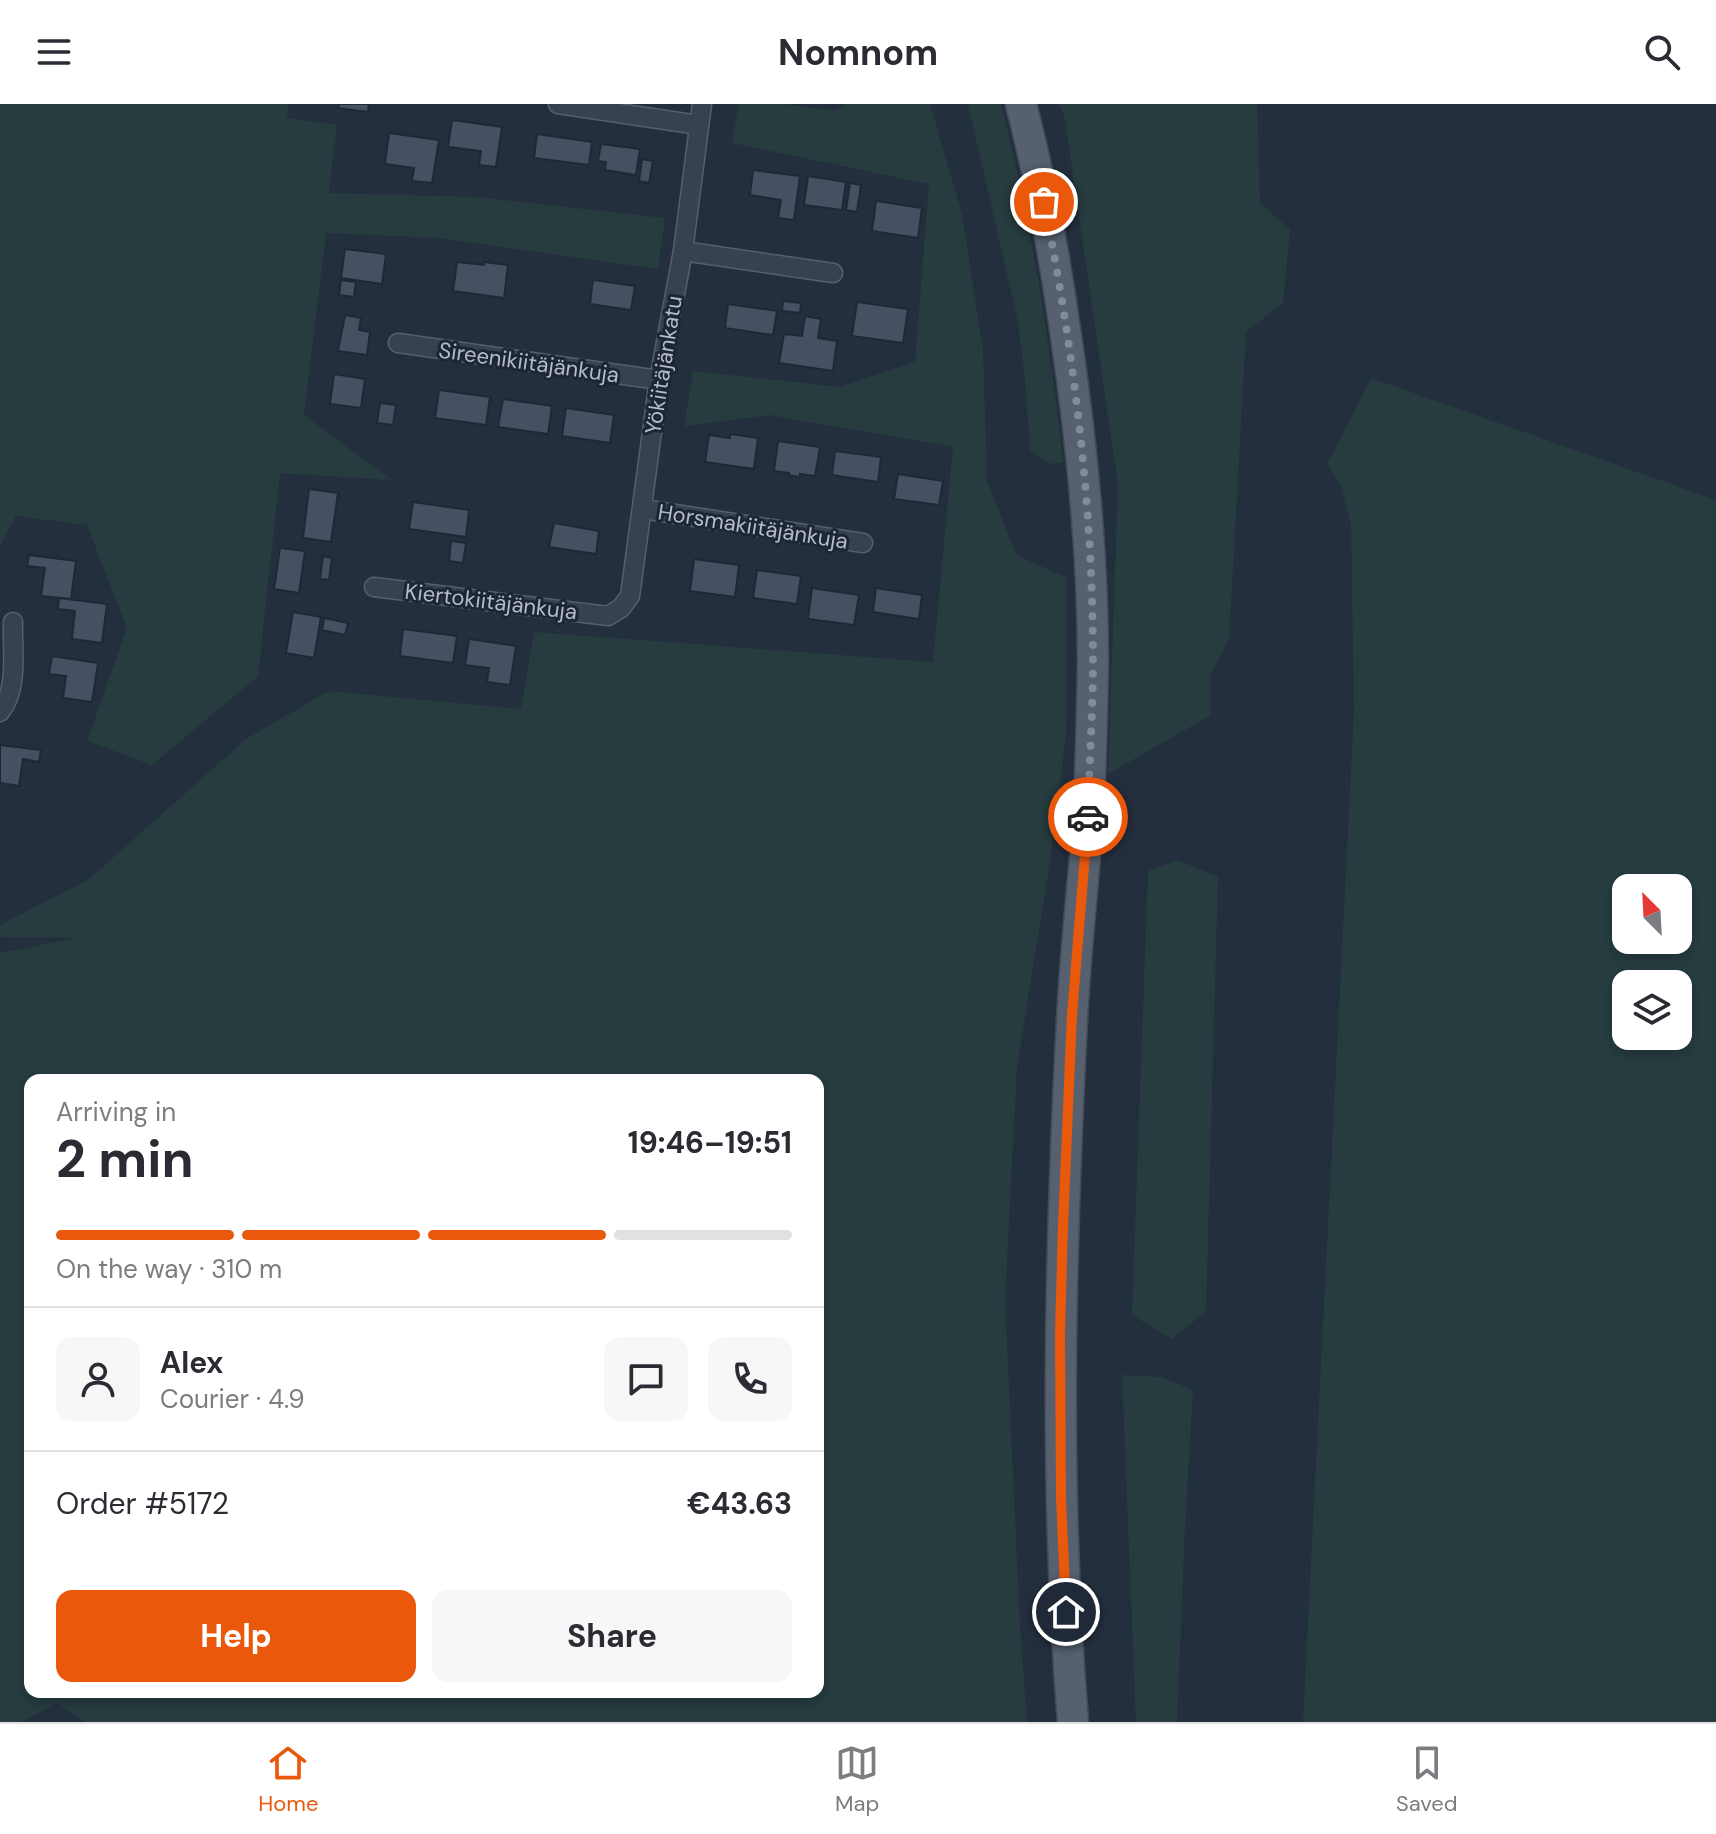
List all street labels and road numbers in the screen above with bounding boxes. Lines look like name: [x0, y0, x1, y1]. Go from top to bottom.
street label: Yökiitäjänkatu: [638, 294, 689, 436]
street label: Sireenikiitäjänkuja: [437, 335, 621, 390]
street label: Horsmakiitäjänkuja: [656, 497, 850, 556]
street label: Kiertokiitäjänkuja: [403, 577, 579, 626]

